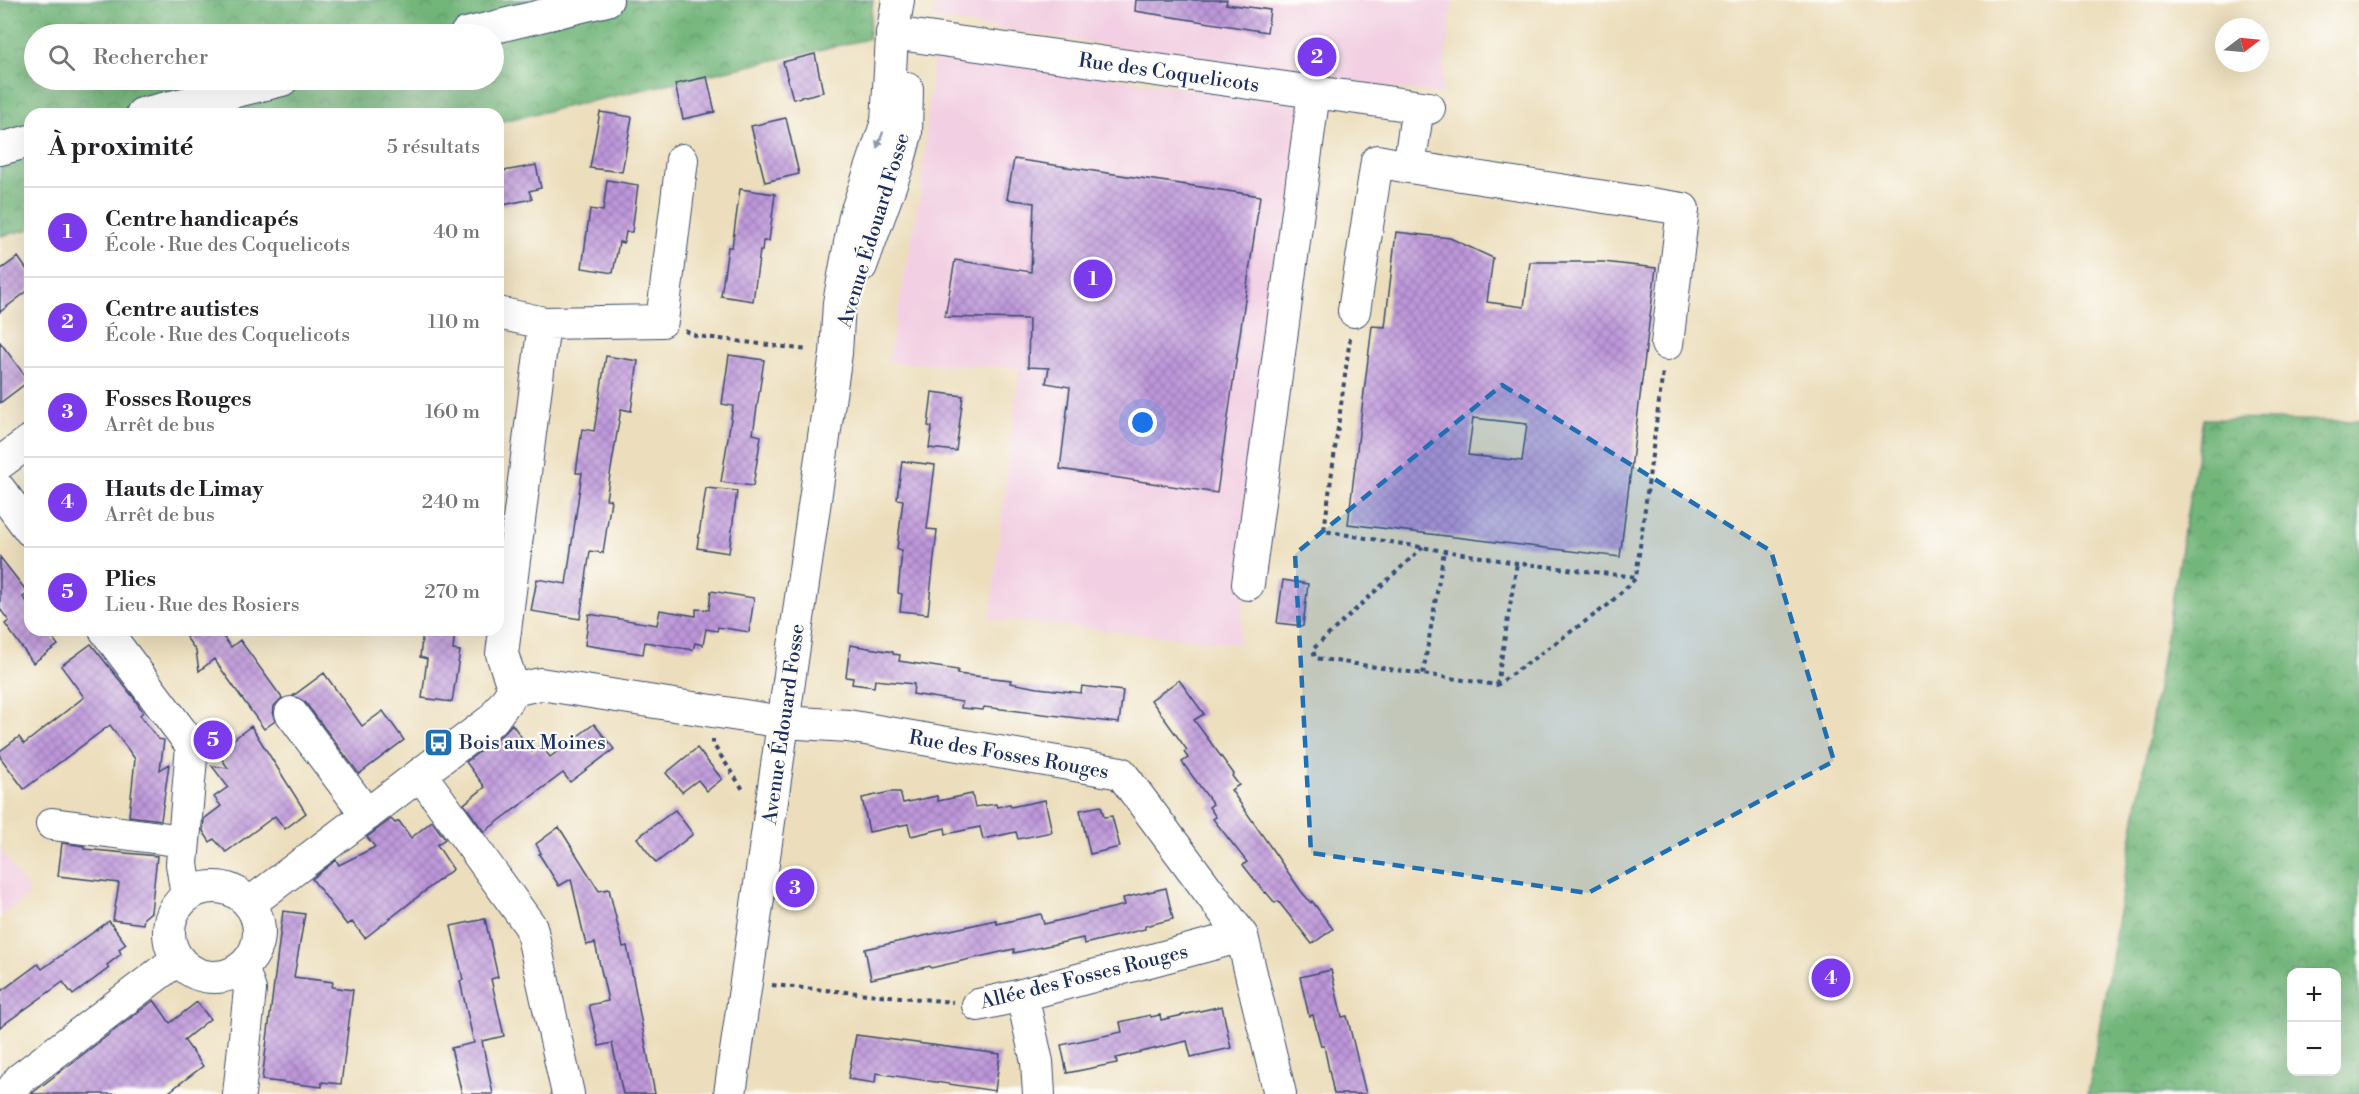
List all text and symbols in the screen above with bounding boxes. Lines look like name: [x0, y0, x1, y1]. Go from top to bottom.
north arrow: [2215, 18, 2269, 72]
search box: [24, 24, 504, 90]
pin: 2: [1298, 34, 1336, 80]
icon: search: [45, 41, 78, 74]
text: Rechercher: [93, 44, 208, 71]
street label: Rue des Coquelicots: [1077, 48, 1261, 99]
street label: Avenue Édouard Fosse: [832, 130, 916, 332]
text: À proximité: [48, 131, 193, 163]
one-way arrow: [875, 132, 885, 150]
text: 5 résultats: [387, 135, 480, 160]
text: Centre handicapés: [105, 206, 299, 233]
text: 1: [63, 220, 72, 245]
text: 40 m: [433, 220, 480, 245]
text: École · Rue des Coquelicots: [105, 233, 350, 258]
pin: 1: [1074, 256, 1112, 302]
text: Centre autistes: [105, 296, 259, 323]
text: 2: [61, 310, 74, 335]
text: 110 m: [428, 310, 480, 335]
text: École · Rue des Coquelicots: [105, 323, 350, 348]
text: Fosses Rouges: [105, 386, 251, 413]
text: 3: [61, 400, 74, 425]
text: 160 m: [425, 400, 480, 425]
your location: [1128, 408, 1157, 437]
text: Arrêt de bus: [105, 413, 215, 438]
text: Hauts de Limay: [105, 476, 263, 503]
text: 4: [61, 490, 74, 515]
text: 240 m: [422, 490, 480, 515]
text: Arrêt de bus: [105, 503, 215, 528]
text: Plies: [105, 566, 156, 593]
text: 5: [61, 580, 74, 605]
text: 270 m: [424, 580, 480, 605]
text: Lieu · Rue des Rosiers: [105, 593, 299, 618]
street label: Avenue Édouard Fosse: [757, 622, 811, 827]
pin: 5: [194, 718, 232, 762]
bus stop icon: Bois aux Moines: [422, 726, 454, 758]
street label: Rue des Fosses Rouges: [907, 726, 1111, 785]
place label: Bois aux Moines: [458, 731, 606, 756]
pin: 3: [776, 866, 814, 910]
street label: Allée des Fosses Rouges: [977, 940, 1191, 1016]
pin: 4: [1812, 956, 1850, 1000]
map controls: [2287, 968, 2341, 1076]
button: +: [2287, 968, 2341, 1022]
button: −: [2287, 1022, 2341, 1076]

